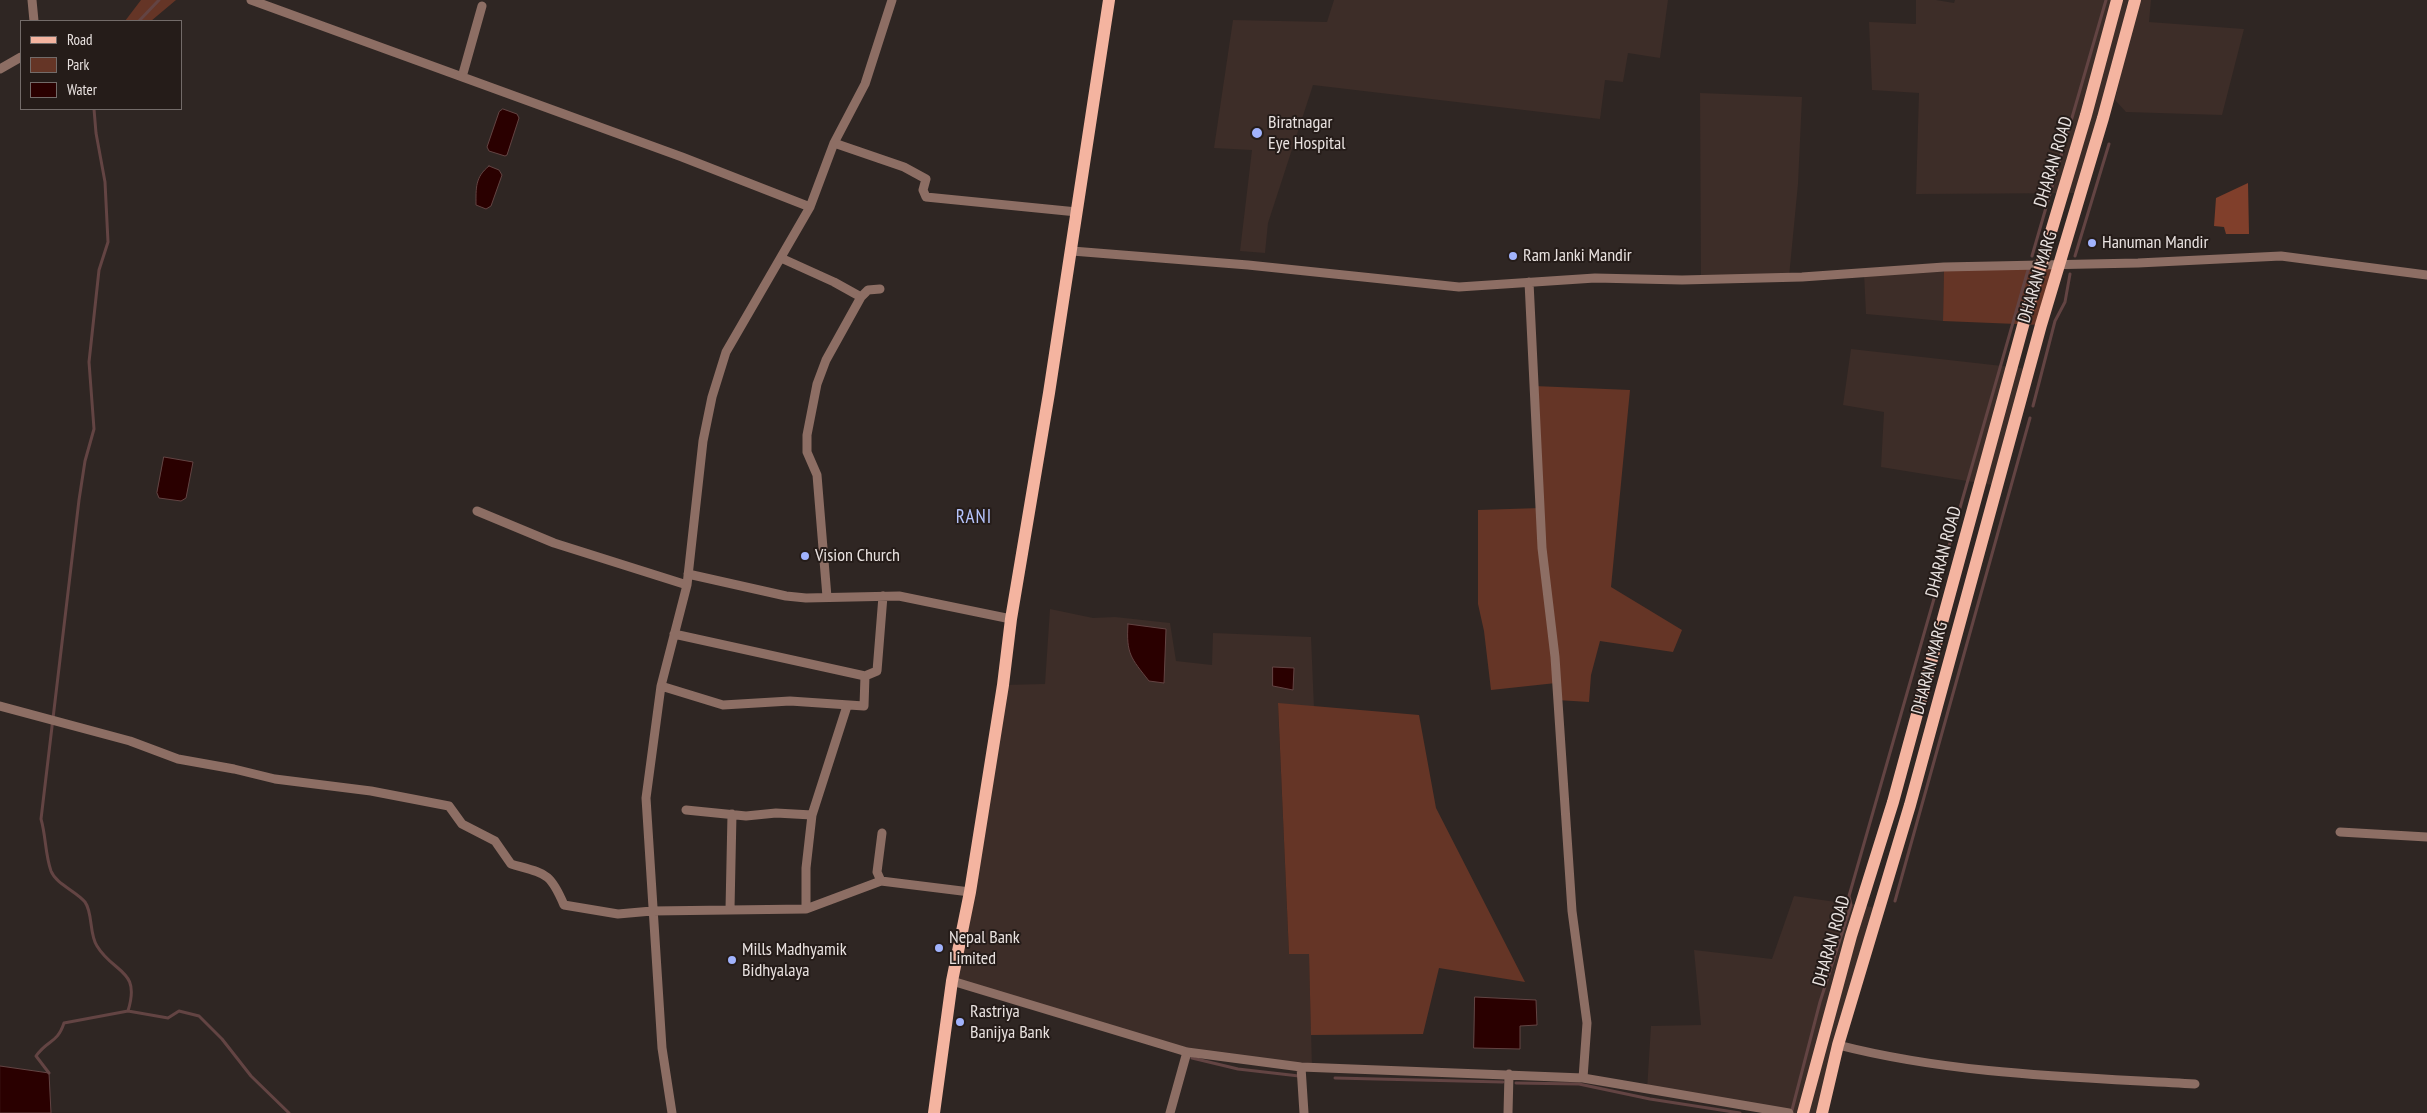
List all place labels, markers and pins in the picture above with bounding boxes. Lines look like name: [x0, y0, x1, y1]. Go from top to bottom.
place label: Biratnagar Eye Hospital: [1268, 112, 1345, 154]
marker: Biratnagar Eye Hospital: [1250, 126, 1264, 140]
place label: Hanuman Mandir: [2102, 232, 2208, 254]
marker: Hanuman Mandir: [2086, 237, 2098, 249]
place label: Ram Janki Mandir: [1523, 245, 1632, 267]
marker: Ram Janki Mandir: [1507, 250, 1519, 262]
place label: Vision Church: [815, 545, 900, 567]
marker: Vision Church: [799, 550, 811, 562]
place label: Nepal Bank Limited: [949, 927, 1020, 970]
place label: Mills Madhyamik Bidhyalaya: [742, 939, 847, 982]
marker: Nepal Bank Limited: [933, 942, 945, 954]
marker: Mills Madhyamik Bidhyalaya: [726, 954, 738, 966]
place label: Rastriya Banijya Bank: [970, 1001, 1050, 1044]
marker: Rastriya Banijya Bank: [954, 1016, 966, 1028]

